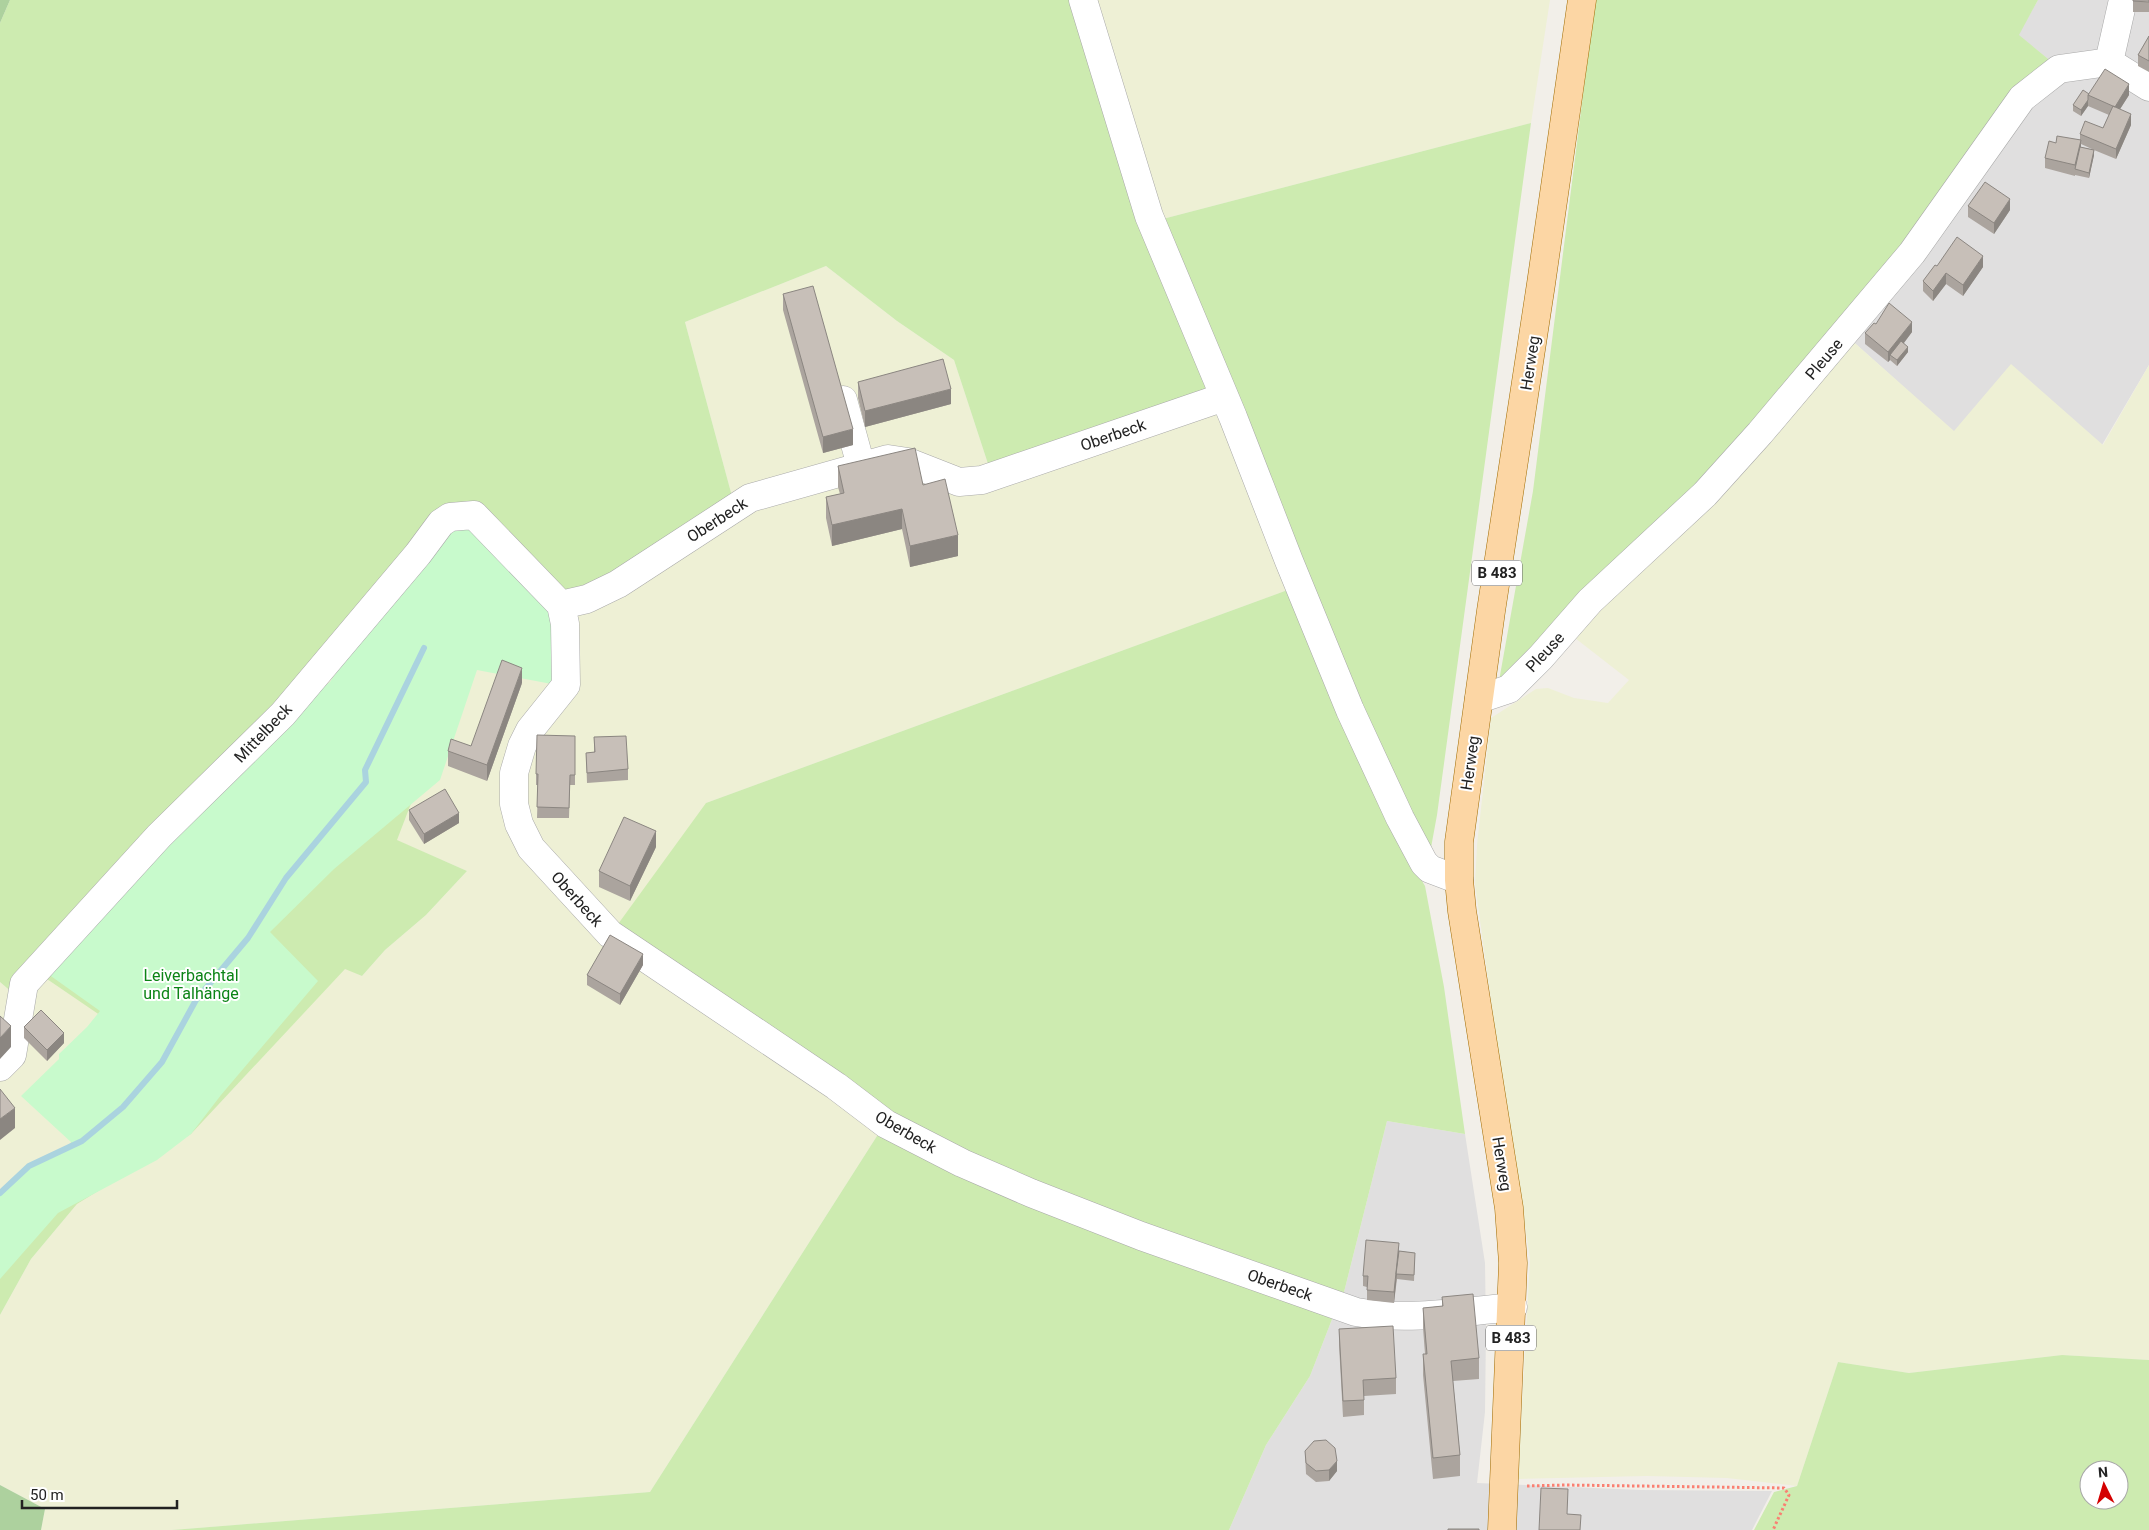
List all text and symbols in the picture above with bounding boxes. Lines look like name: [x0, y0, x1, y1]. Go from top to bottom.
street label: Herweg: [1516, 334, 1544, 392]
street label: Pleuse: [1801, 334, 1847, 384]
street label: Oberbeck: [1078, 415, 1149, 455]
street label: Oberbeck: [683, 493, 751, 546]
road number: B 483: [1472, 560, 1522, 586]
street label: Pleuse: [1522, 628, 1568, 676]
street label: Mittelbeck: [230, 699, 296, 766]
street label: Herweg: [1457, 734, 1483, 792]
street label: Oberbeck: [547, 867, 607, 931]
park label: Leiverbachtal und Talhänge: [143, 966, 239, 1003]
street label: Oberbeck: [872, 1107, 941, 1158]
street label: Herweg: [1488, 1135, 1516, 1193]
street label: Oberbeck: [1245, 1265, 1316, 1305]
road number: B 483: [1486, 1326, 1536, 1350]
north arrow: [2079, 1460, 2129, 1510]
text: N: [2097, 1464, 2108, 1480]
scale bar: [22, 1478, 178, 1510]
text: 50 m: [30, 1486, 64, 1504]

